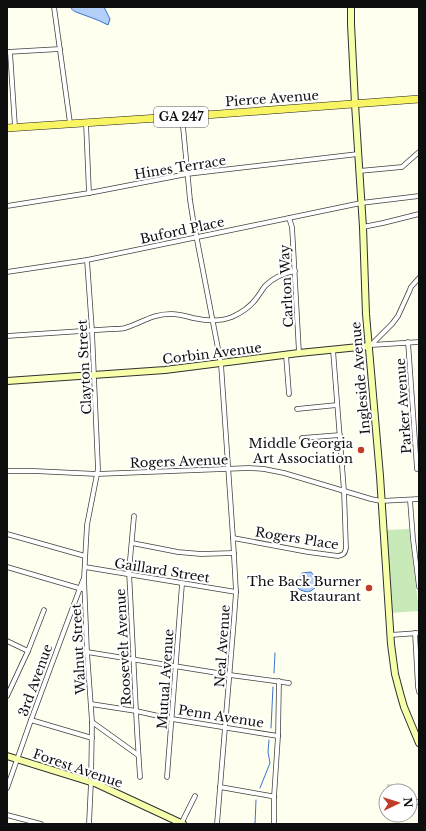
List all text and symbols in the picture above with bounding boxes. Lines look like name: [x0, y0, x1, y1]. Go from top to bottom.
street label: Pierce Avenue: [225, 87, 320, 110]
road number: GA 247: [154, 107, 208, 127]
street label: Hines Terrace: [133, 152, 227, 183]
street label: Buford Place: [138, 213, 226, 248]
street label: Carlton Way: [276, 243, 297, 328]
street label: Clayton Street: [74, 319, 95, 415]
street label: Ingleside Avenue: [347, 321, 374, 435]
street label: Corbin Avenue: [162, 339, 263, 368]
street label: Parker Avenue: [392, 358, 415, 454]
place label: Middle Georgia Art Association: [249, 435, 354, 467]
marker: Middle Georgia Art Association: [356, 445, 366, 455]
street label: Rogers Avenue: [129, 451, 229, 472]
street label: Rogers Place: [254, 523, 340, 553]
street label: Gaillard Street: [113, 555, 211, 586]
place label: The Back Burner Restaurant: [247, 573, 362, 605]
marker: The Back Burner Restaurant: [364, 583, 374, 593]
street label: Roosevelt Avenue: [112, 588, 135, 706]
street label: Walnut Street: [68, 603, 89, 696]
street label: Neal Avenue: [211, 604, 234, 688]
street label: Mutual Avenue: [154, 628, 177, 730]
street label: 3rd Avenue: [15, 642, 56, 719]
street label: Penn Avenue: [177, 701, 265, 732]
street label: Forest Avenue: [31, 745, 125, 792]
north arrow: [378, 783, 418, 823]
text: N: [401, 797, 415, 809]

